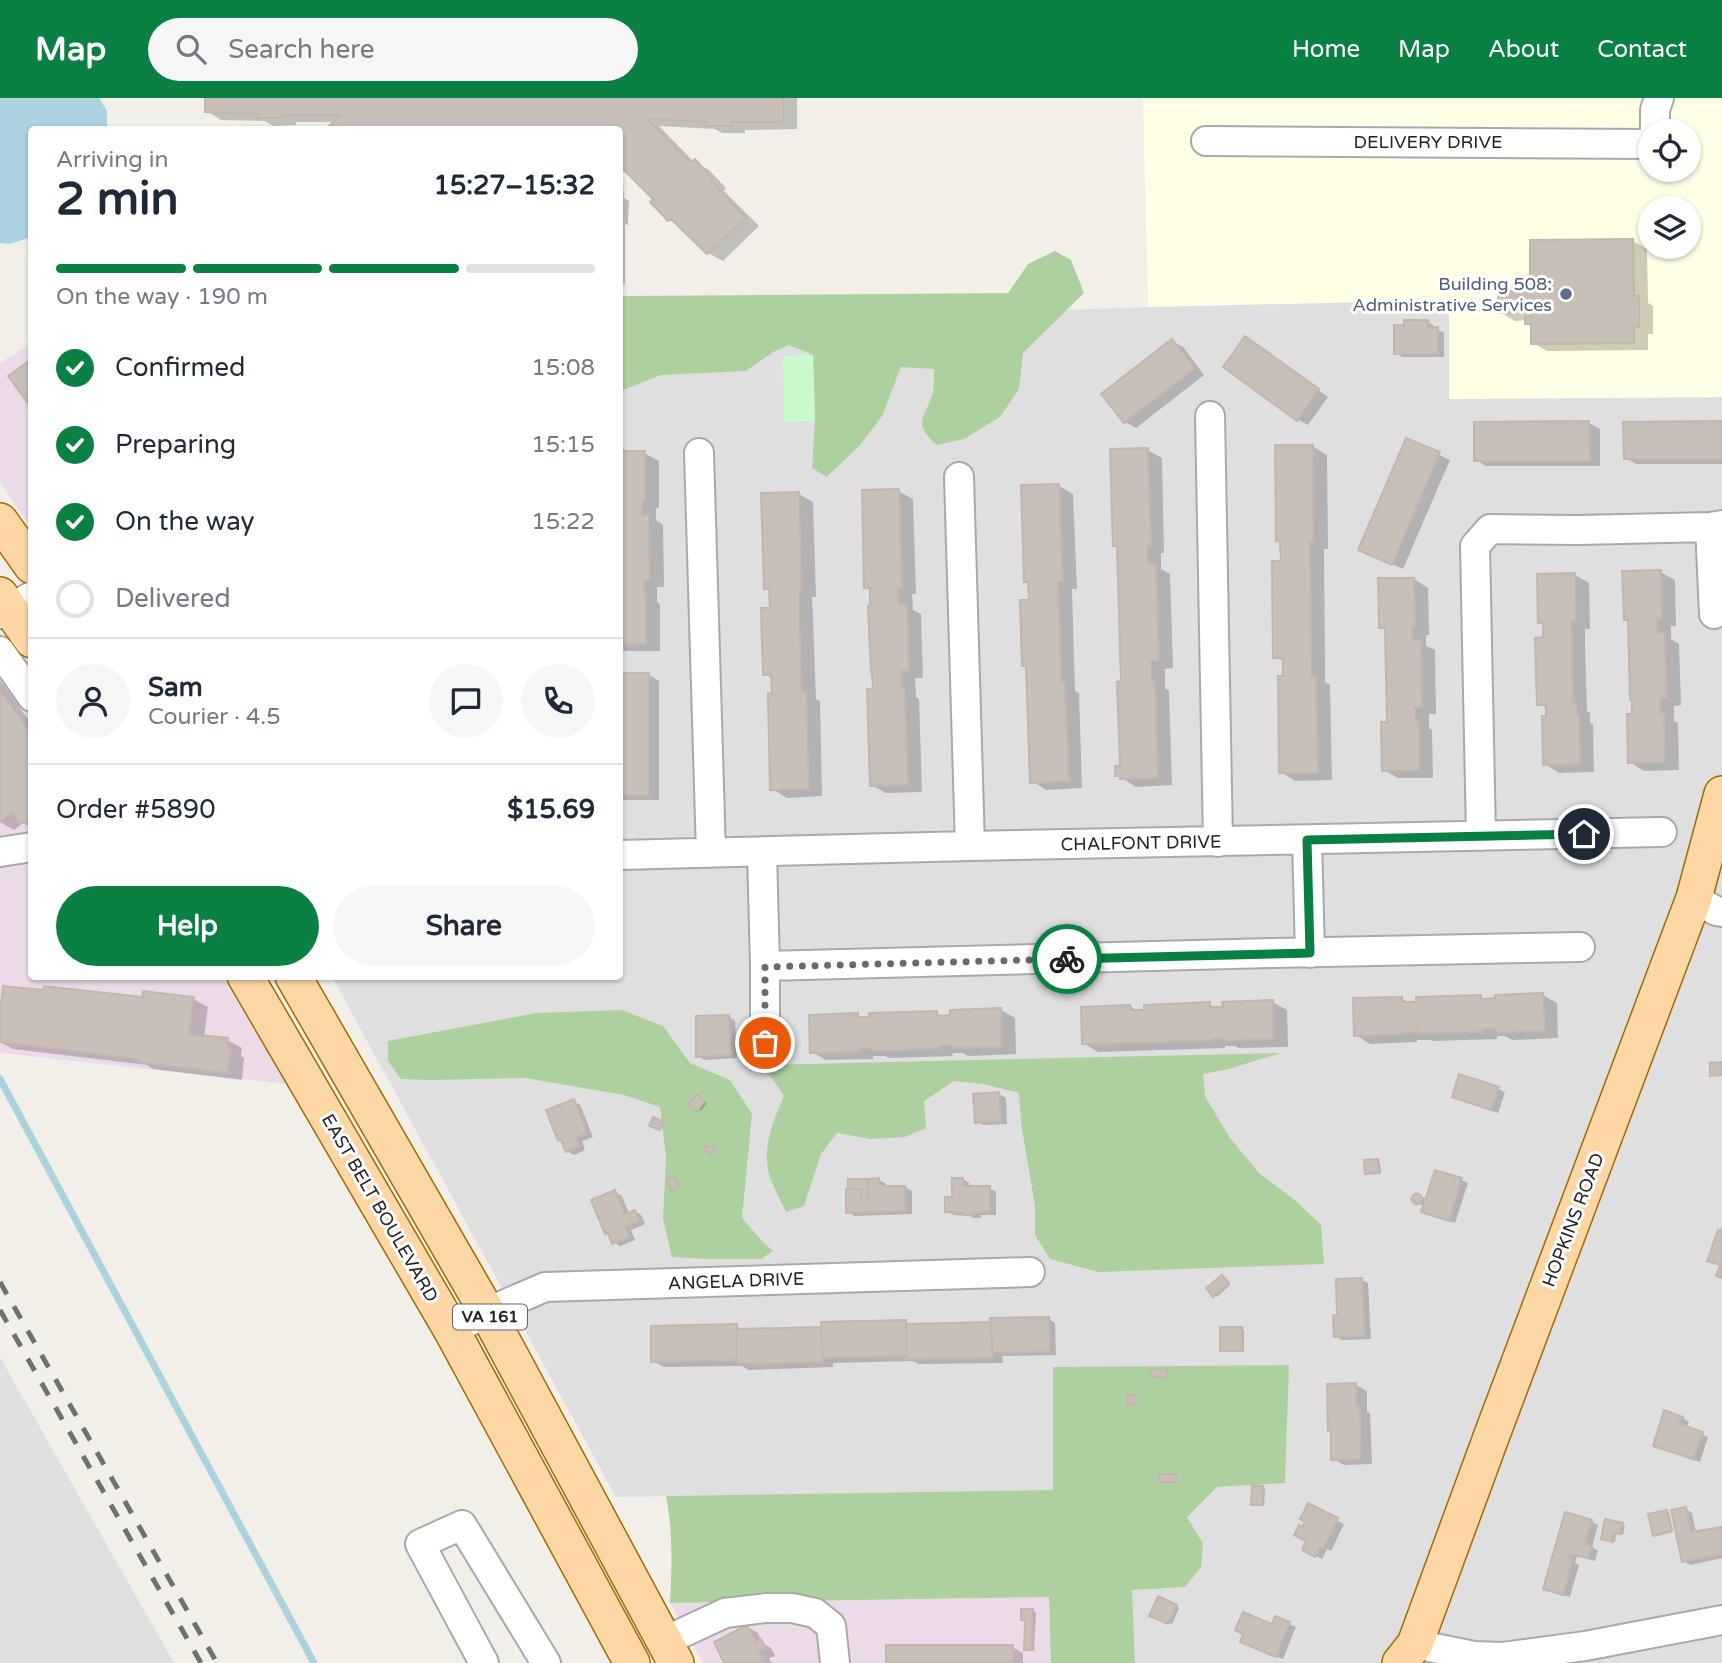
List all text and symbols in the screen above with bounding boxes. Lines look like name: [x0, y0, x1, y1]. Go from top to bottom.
search box: [148, 18, 638, 81]
text: Map: [35, 30, 106, 69]
icon: search: [172, 30, 210, 68]
text: Search here: [228, 34, 374, 65]
text: Home: [1292, 35, 1360, 64]
text: Map: [1398, 35, 1450, 64]
text: About: [1488, 35, 1559, 64]
text: Contact: [1597, 35, 1687, 64]
map controls: [1638, 119, 1701, 259]
button: locate: [1638, 119, 1701, 182]
street label: DELIVERY DRIVE: [1354, 131, 1502, 153]
text: Arriving in: [56, 146, 169, 174]
text: 15:27–15:32: [434, 170, 595, 201]
text: 2 min: [56, 172, 179, 227]
button: layers: [1638, 196, 1701, 259]
place label: Building 508: Administrative Services: [1353, 273, 1552, 316]
text: On the way · 190 m: [56, 283, 268, 311]
marker: Building 508: Administrative Services: [1558, 286, 1574, 302]
icon: check: [56, 349, 94, 387]
text: Confirmed: [115, 352, 245, 383]
text: 15:08: [531, 354, 595, 382]
icon: check: [56, 426, 94, 464]
text: Preparing: [115, 429, 236, 460]
text: 15:15: [531, 431, 595, 459]
icon: check: [56, 503, 94, 541]
text: On the way: [115, 506, 255, 537]
text: 15:22: [531, 508, 595, 536]
text: Delivered: [115, 583, 231, 614]
button: person: [56, 664, 130, 738]
button: chat: [429, 664, 503, 738]
button: phone: [521, 664, 595, 738]
text: Sam: [148, 672, 203, 703]
text: Courier · 4.5: [148, 703, 281, 731]
text: Order #5890: [56, 794, 216, 825]
text: $15.69: [507, 794, 595, 825]
pin: [1554, 804, 1614, 864]
icon: home: [1565, 815, 1603, 853]
street label: CHALFONT DRIVE: [1060, 831, 1222, 855]
button: Help: [56, 886, 319, 966]
button: Share: [333, 886, 595, 966]
courier: [1032, 924, 1102, 994]
icon: bike: [1048, 940, 1086, 978]
pin: [735, 1013, 795, 1073]
icon: bag: [746, 1024, 784, 1062]
street label: EAST BELT BOULEVARD: [317, 1110, 443, 1306]
street label: HOPKINS ROAD: [1537, 1150, 1609, 1290]
street label: ANGELA DRIVE: [667, 1268, 805, 1294]
road number: VA 161: [453, 1304, 527, 1330]

